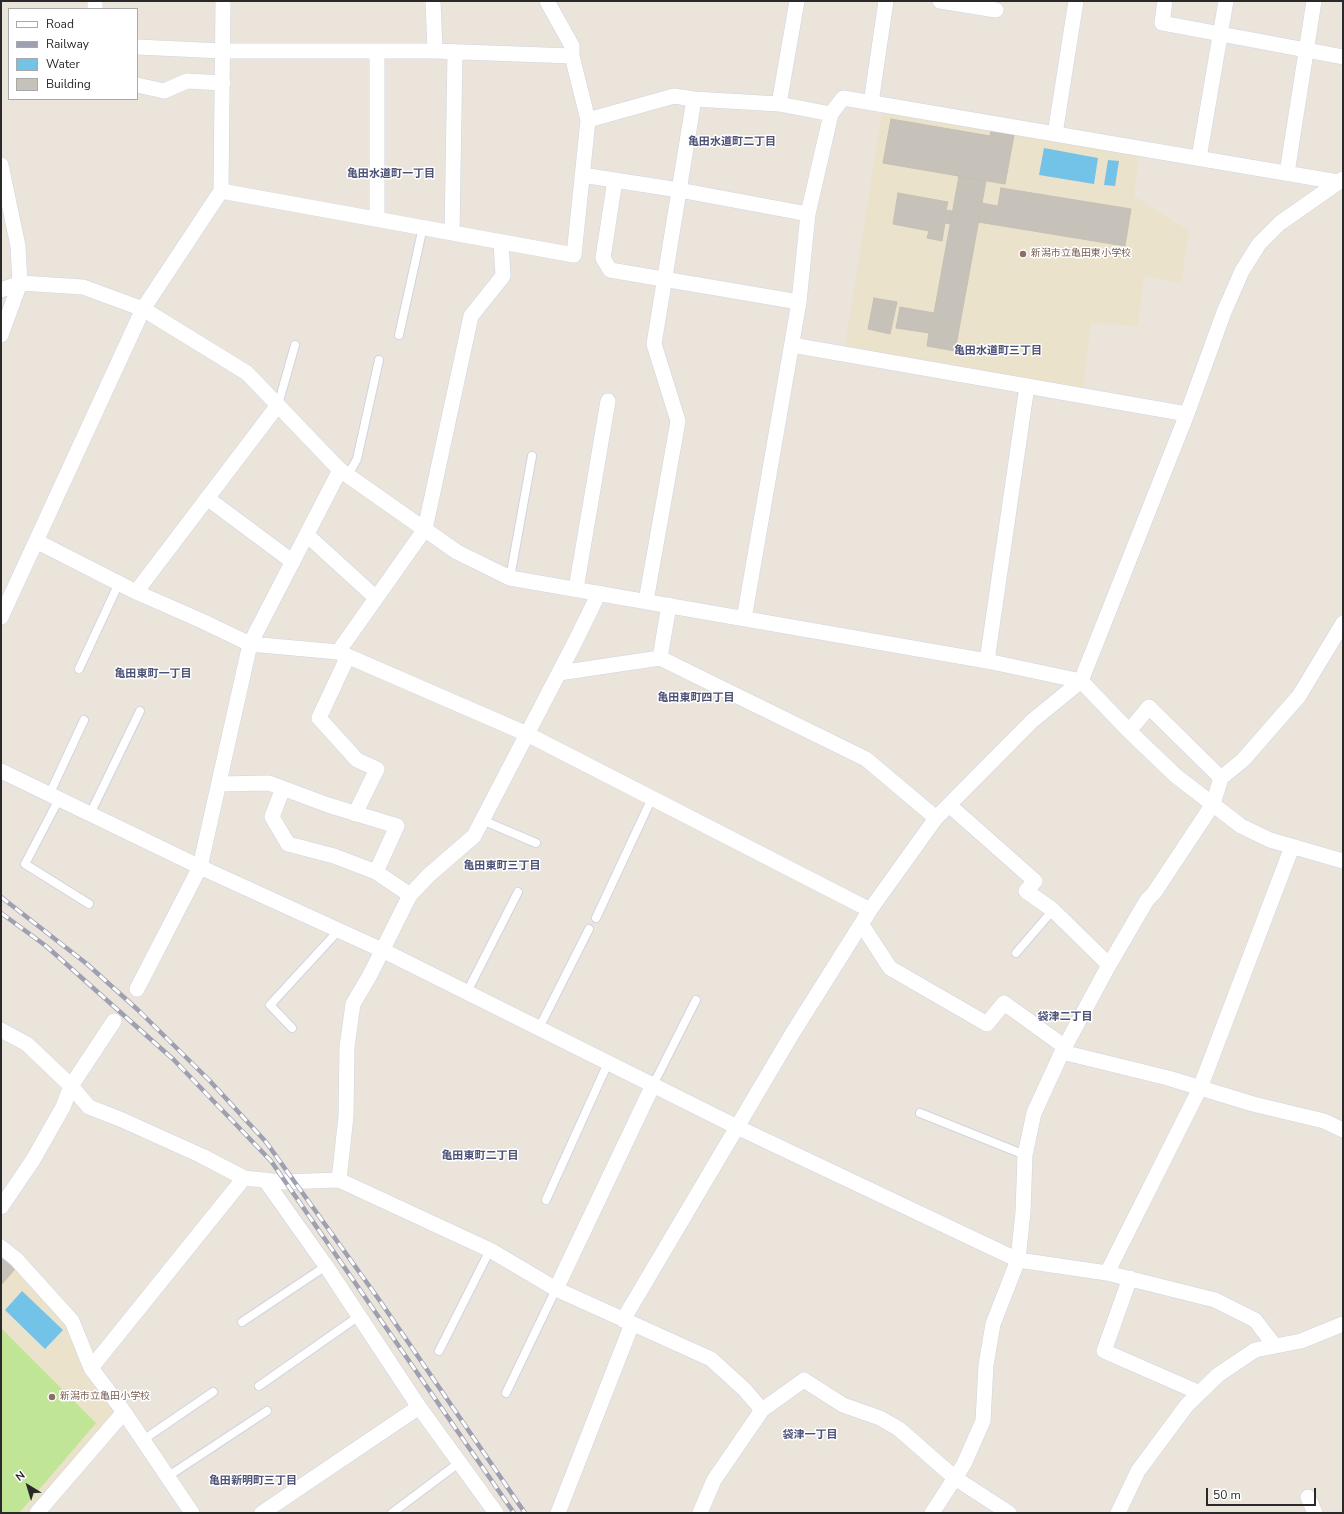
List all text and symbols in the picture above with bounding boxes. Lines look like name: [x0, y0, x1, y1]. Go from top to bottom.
legend: [8, 8, 138, 100]
text: Road: [46, 16, 74, 32]
text: Railway: [46, 36, 89, 52]
text: Water: [46, 56, 80, 72]
text: Building: [46, 76, 91, 92]
district label: 亀田水道町二丁目: [688, 135, 776, 149]
district label: 亀田水道町一丁目: [347, 167, 435, 181]
place label: 新潟市立亀田東小学校: [1031, 248, 1131, 260]
marker: 新潟市立亀田東小学校: [1018, 249, 1028, 259]
district label: 亀田水道町三丁目: [954, 344, 1042, 358]
district label: 亀田東町一丁目: [115, 667, 191, 681]
district label: 亀田東町四丁目: [658, 691, 734, 705]
district label: 亀田東町三丁目: [464, 859, 540, 873]
district label: 袋津二丁目: [1038, 1010, 1092, 1024]
district label: 亀田東町二丁目: [442, 1149, 518, 1163]
place label: 新潟市立亀田小学校: [60, 1391, 150, 1403]
marker: 新潟市立亀田小学校: [47, 1392, 57, 1402]
district label: 袋津一丁目: [783, 1428, 837, 1442]
north arrow: [8, 1466, 48, 1506]
text: N: [12, 1468, 28, 1485]
district label: 亀田新明町三丁目: [209, 1474, 297, 1488]
scale bar: [1208, 1480, 1318, 1506]
text: 50 m: [1213, 1487, 1241, 1503]

